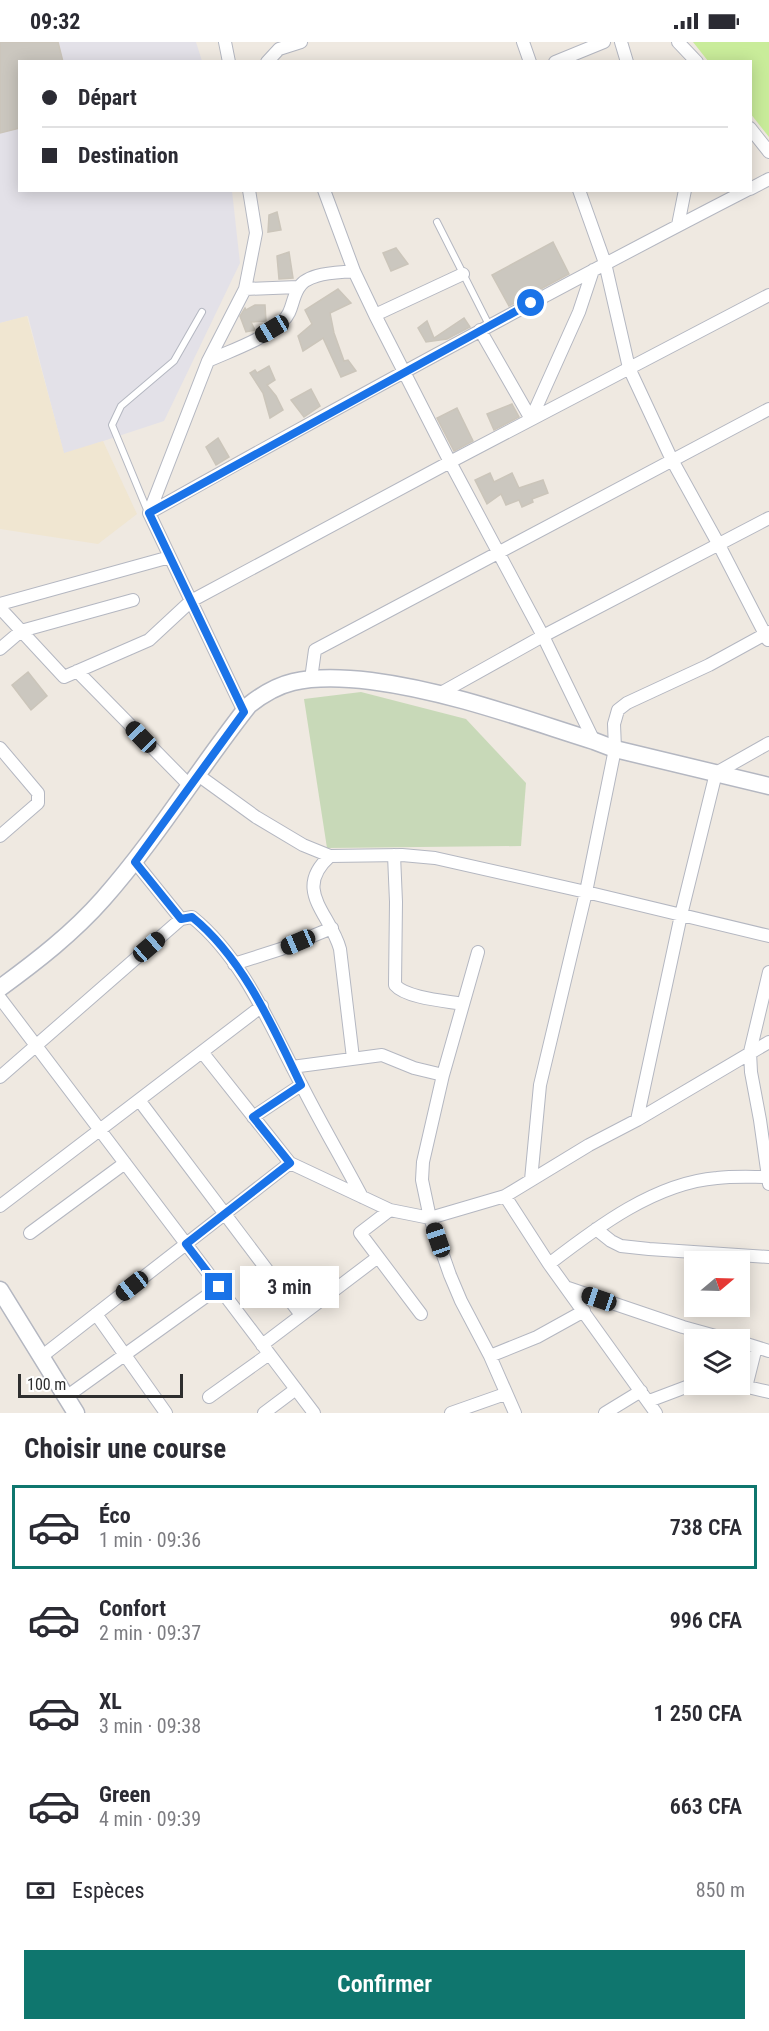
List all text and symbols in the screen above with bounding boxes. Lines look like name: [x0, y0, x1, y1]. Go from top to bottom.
text: 09:32: [30, 9, 81, 34]
text: Départ: [78, 85, 137, 110]
text: Destination: [78, 143, 179, 168]
route start: [517, 289, 544, 316]
car: [252, 312, 292, 346]
car: [122, 718, 160, 756]
car: [278, 927, 318, 957]
car: [130, 928, 168, 966]
car: [424, 1220, 452, 1260]
north arrow: [684, 1251, 750, 1317]
map controls: [684, 1251, 750, 1395]
callout: 3 min: [240, 1266, 339, 1308]
car: [112, 1268, 152, 1304]
route end: [205, 1273, 232, 1300]
text: 3 min: [267, 1275, 312, 1299]
car: [579, 1285, 619, 1313]
button: layers: [684, 1329, 750, 1395]
scale bar: [18, 1371, 183, 1398]
text: 100 m: [27, 1375, 66, 1394]
text: Choisir une course: [24, 1433, 226, 1465]
icon: car: [27, 1500, 81, 1554]
text: Éco: [99, 1503, 131, 1528]
text: 738 CFA: [670, 1515, 742, 1540]
text: 1 min · 09:36: [99, 1528, 201, 1552]
icon: car: [27, 1593, 81, 1647]
text: Confort: [99, 1596, 166, 1621]
text: 996 CFA: [670, 1608, 742, 1633]
text: 2 min · 09:37: [99, 1621, 201, 1645]
icon: car: [27, 1686, 81, 1740]
text: XL: [99, 1689, 122, 1714]
text: 1 250 CFA: [654, 1701, 742, 1726]
text: 3 min · 09:38: [99, 1714, 201, 1738]
icon: car: [27, 1779, 81, 1833]
text: Green: [99, 1782, 151, 1807]
text: 663 CFA: [670, 1794, 742, 1819]
text: 4 min · 09:39: [99, 1807, 201, 1831]
icon: cash: [24, 1874, 57, 1907]
text: Espèces: [72, 1878, 145, 1903]
text: 850 m: [696, 1878, 745, 1902]
button: Confirmer: [24, 1950, 745, 2019]

